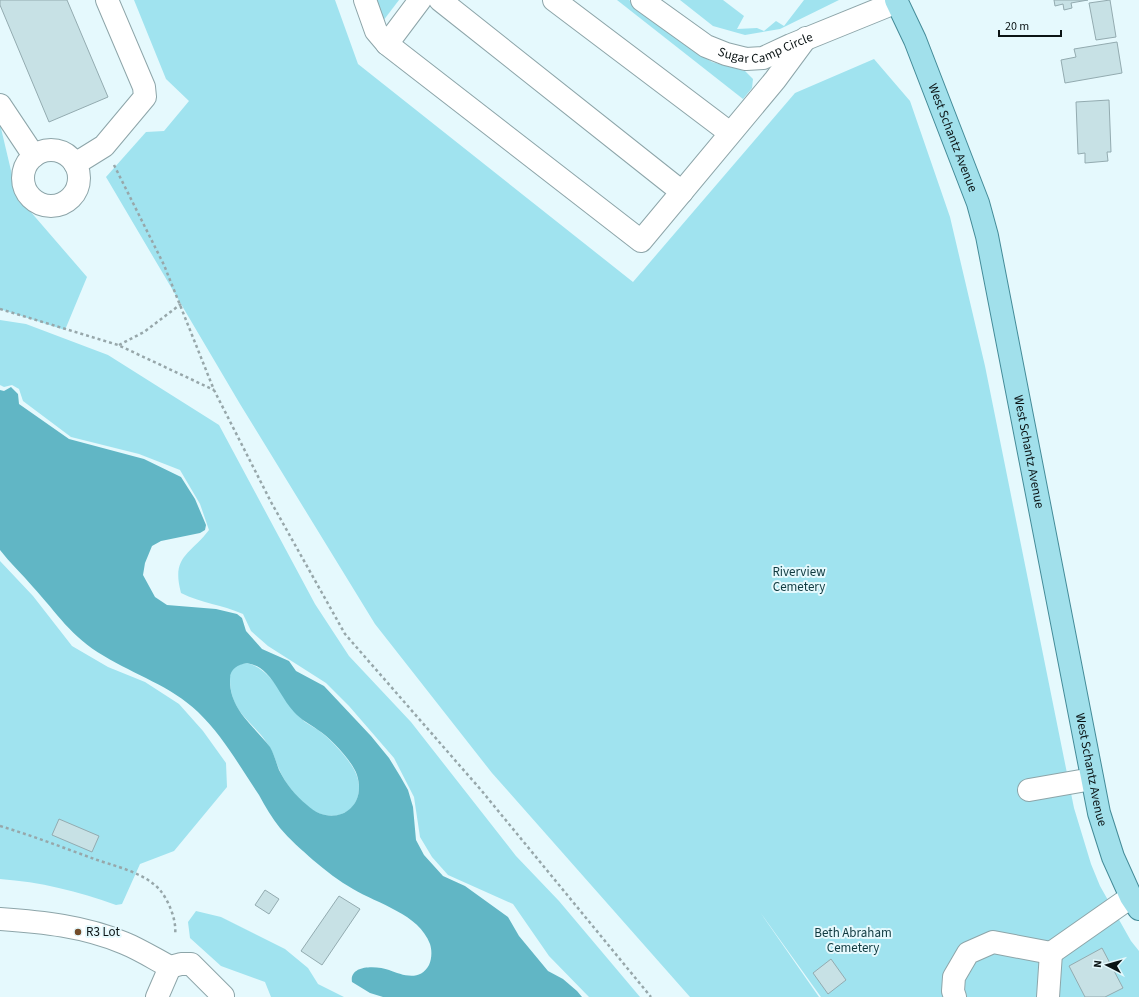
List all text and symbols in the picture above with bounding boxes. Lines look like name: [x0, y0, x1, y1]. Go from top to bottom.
scale bar: [999, 12, 1061, 38]
text: 20 m: [1005, 18, 1029, 35]
street label: Sugar Camp Circle: [715, 28, 816, 68]
street label: West Schantz Avenue: [924, 81, 982, 195]
street label: West Schantz Avenue: [1009, 393, 1049, 510]
park label: Riverview Cemetery: [772, 563, 826, 596]
street label: West Schantz Avenue: [1071, 712, 1112, 829]
place label: R3 Lot: [86, 923, 120, 941]
park label: Beth Abraham Cemetery: [814, 924, 892, 957]
marker: R3 Lot: [73, 927, 83, 937]
north arrow: [1087, 945, 1127, 985]
text: N: [1090, 960, 1105, 968]

